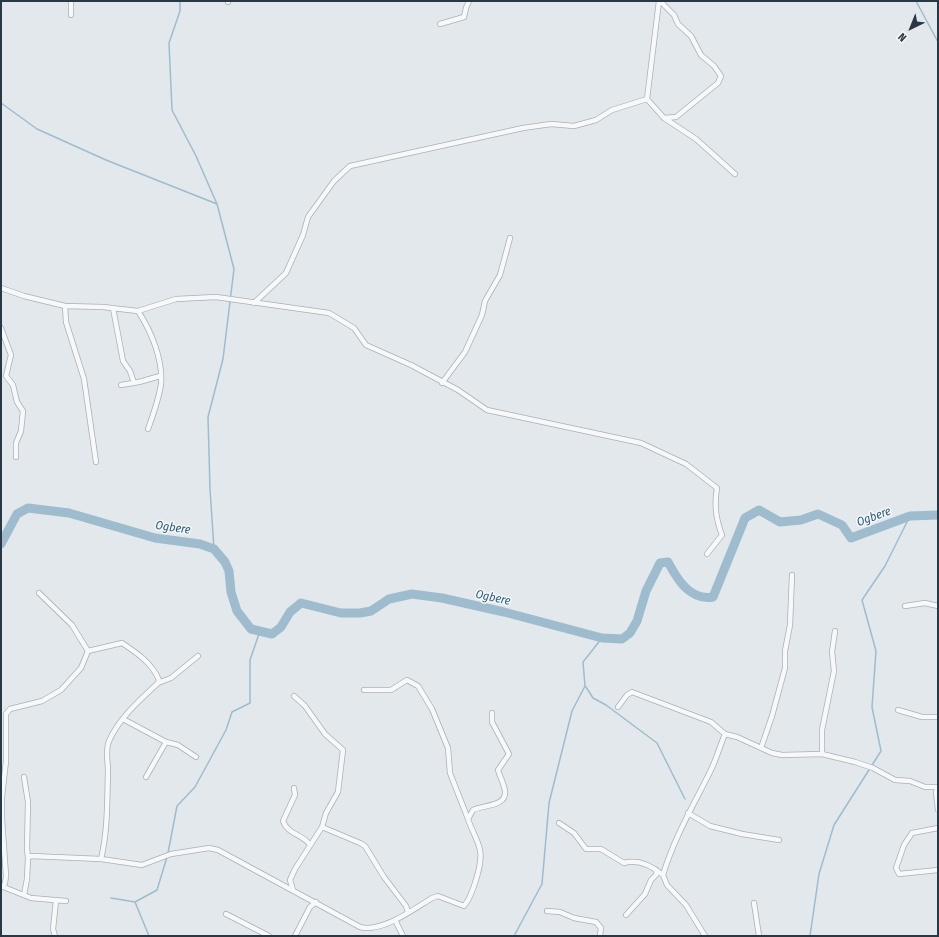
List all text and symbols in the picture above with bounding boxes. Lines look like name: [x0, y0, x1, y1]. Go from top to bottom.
north arrow: [891, 8, 931, 48]
text: N: [896, 30, 909, 44]
water label: Ogbere: [855, 504, 893, 530]
water label: Ogbere: [155, 518, 191, 538]
water label: Ogbere: [474, 587, 512, 609]

